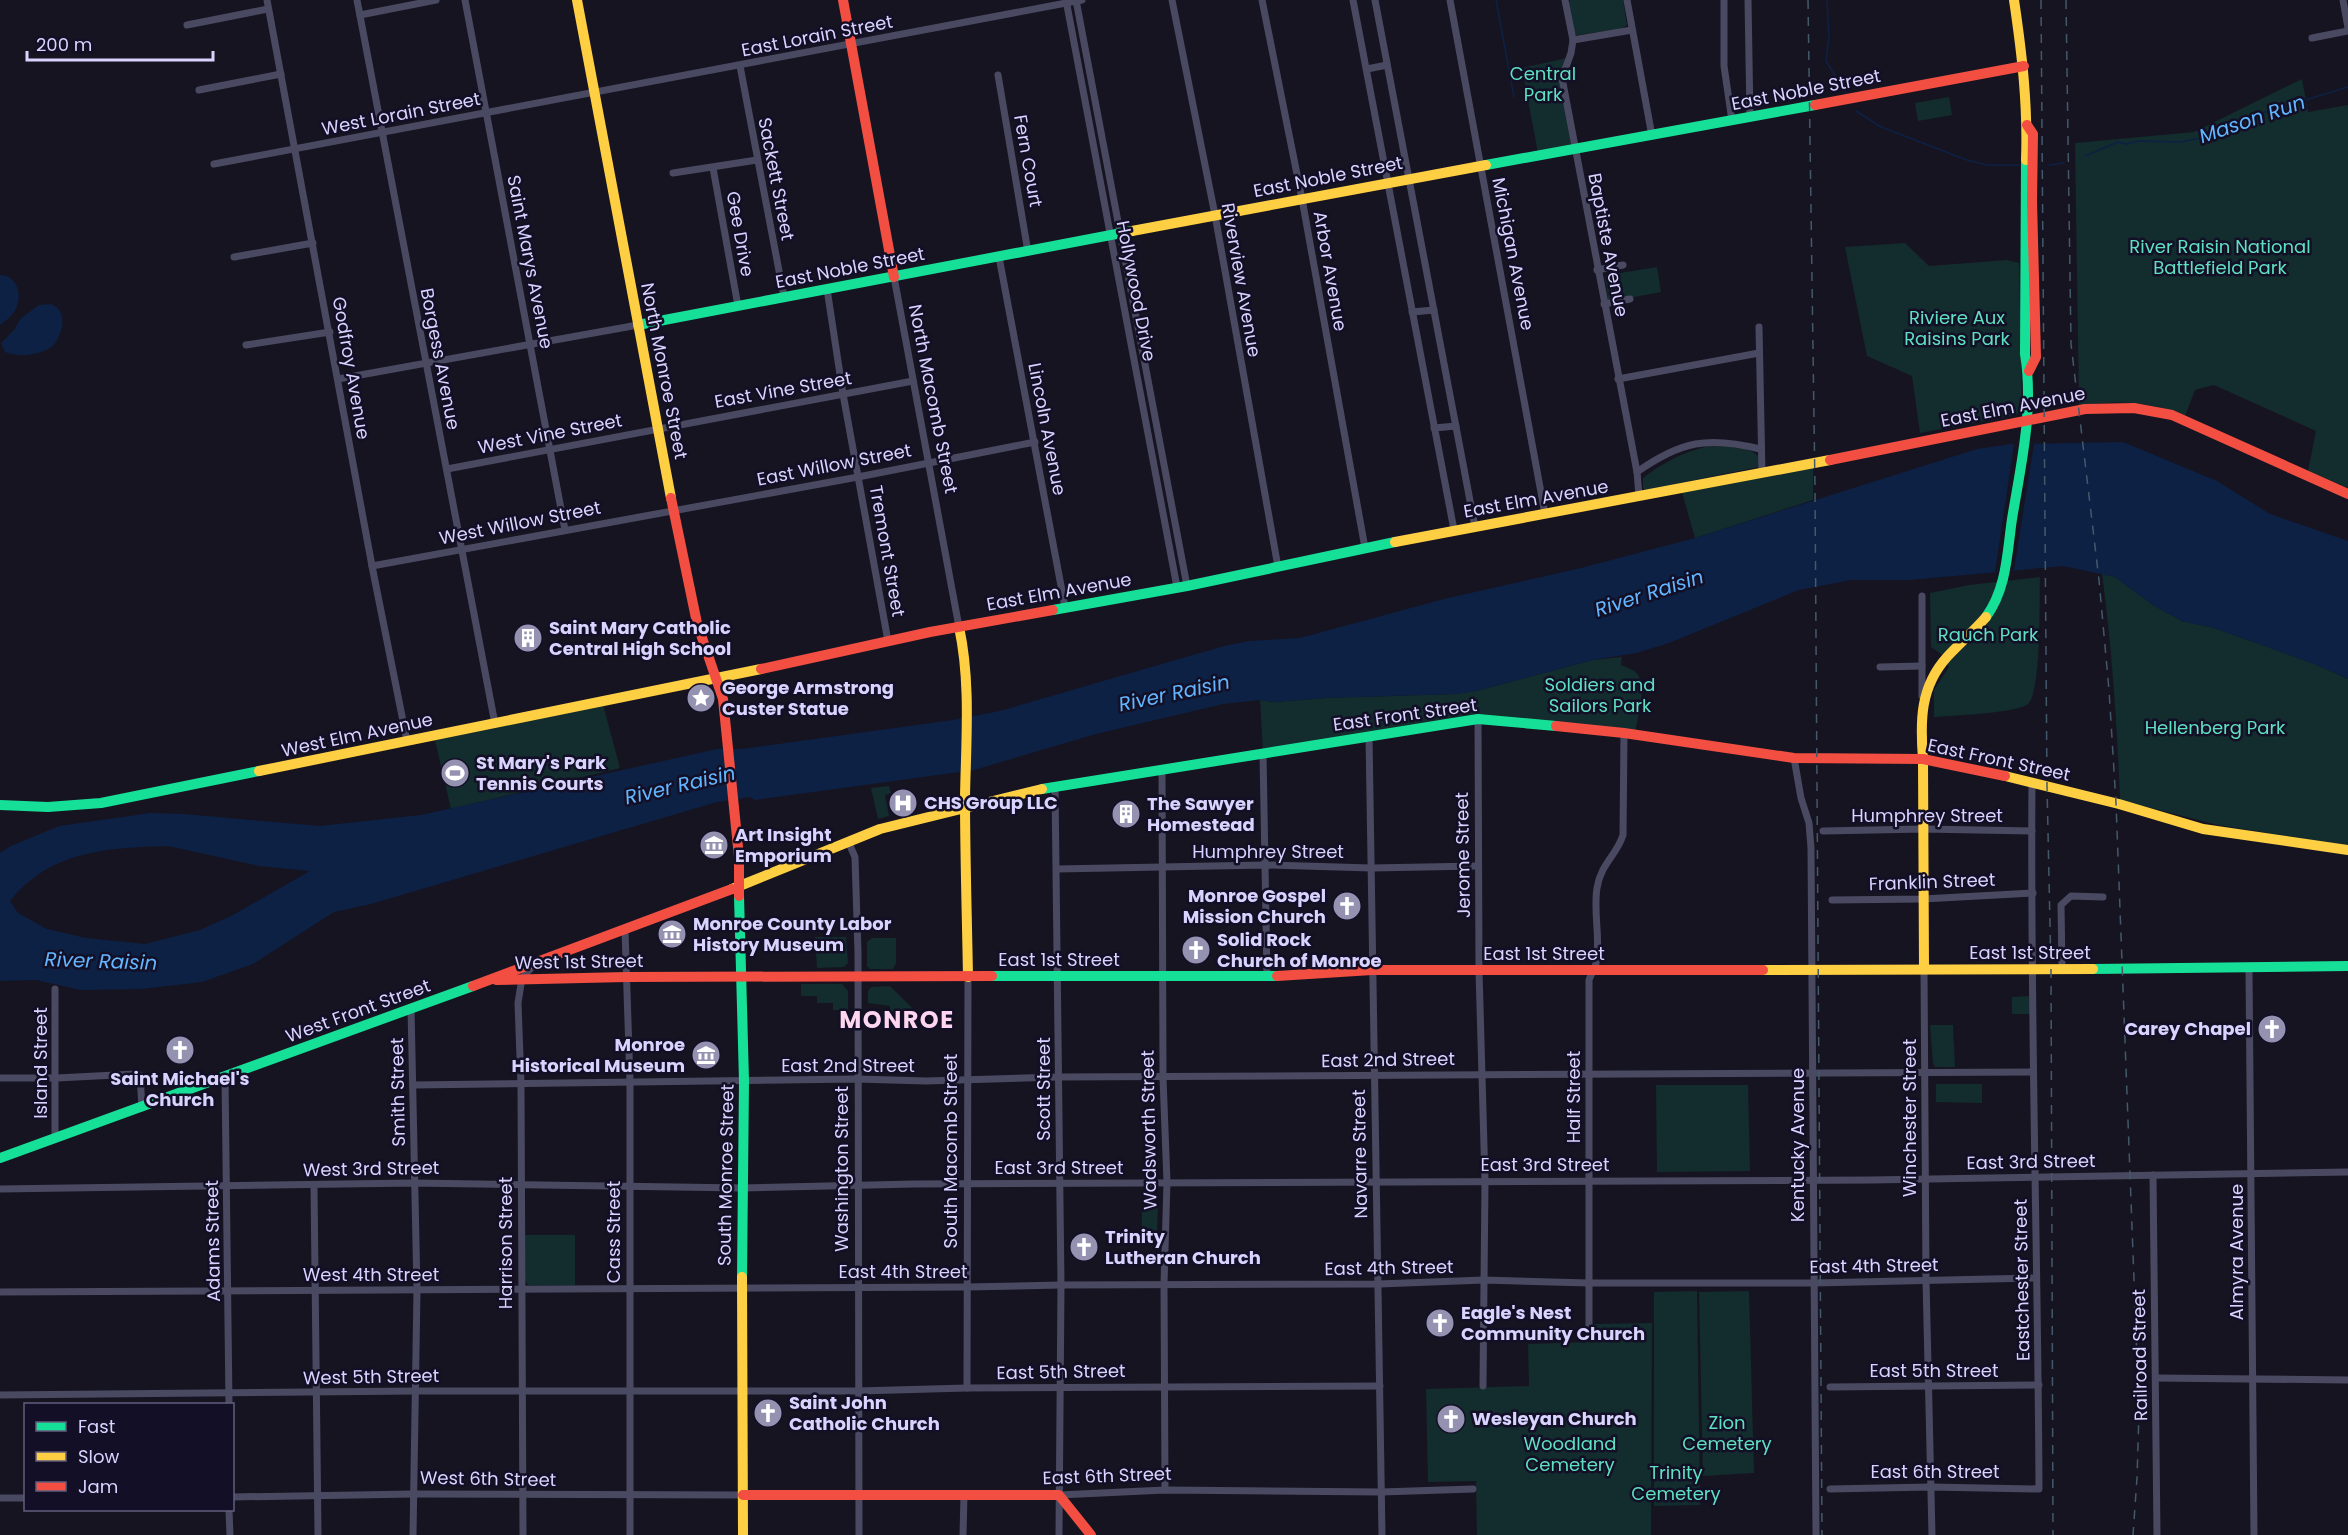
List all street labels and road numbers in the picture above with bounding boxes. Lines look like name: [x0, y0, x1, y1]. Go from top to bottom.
street label: East Lorain Street: [739, 9, 895, 62]
street label: East Noble Street: [1729, 63, 1883, 116]
street label: West Lorain Street: [319, 86, 482, 141]
street label: Fern Court: [1008, 113, 1049, 209]
street label: Sackett Street: [752, 115, 801, 243]
street label: East Noble Street: [1251, 150, 1405, 203]
street label: Baptiste Avenue: [1582, 171, 1635, 319]
street label: Saint Marys Avenue: [501, 173, 560, 351]
street label: Michigan Avenue: [1486, 175, 1541, 332]
street label: Gee Drive: [721, 189, 760, 279]
street label: Riverview Avenue: [1216, 201, 1267, 359]
street label: Arbor Avenue: [1308, 209, 1353, 333]
street label: Hollywood Drive: [1111, 218, 1162, 363]
street label: East Noble Street: [773, 241, 927, 294]
street label: North Monroe Street: [635, 281, 694, 461]
street label: Borgess Avenue: [415, 286, 466, 432]
street label: Godfroy Avenue: [327, 295, 376, 441]
street label: North Macomb Street: [903, 302, 964, 496]
street label: Lincoln Avenue: [1022, 360, 1073, 497]
street label: East Vine Street: [712, 365, 854, 414]
street label: East Elm Avenue: [1938, 380, 2087, 433]
street label: West Vine Street: [476, 407, 624, 460]
street label: East Willow Street: [755, 437, 913, 492]
street label: East Elm Avenue: [1461, 473, 1610, 524]
street label: Tremont Street: [864, 483, 911, 619]
street label: West Willow Street: [437, 495, 603, 550]
street label: East Elm Avenue: [984, 566, 1133, 617]
street label: East Front Street: [1331, 692, 1478, 737]
street label: West Elm Avenue: [279, 706, 435, 763]
street label: East Front Street: [1926, 732, 2073, 787]
street label: Jerome Street: [1449, 792, 1476, 918]
street label: Humphrey Street: [1851, 803, 2003, 828]
street label: Humphrey Street: [1192, 839, 1344, 864]
street label: Franklin Street: [1868, 867, 1996, 896]
street label: East 1st Street: [1969, 940, 2091, 965]
street label: East 1st Street: [1483, 941, 1605, 966]
street label: East 1st Street: [998, 947, 1120, 972]
street label: West 1st Street: [514, 948, 644, 975]
street label: West Front Street: [282, 973, 434, 1048]
street label: Island Street: [28, 1007, 53, 1119]
street label: Smith Street: [384, 1037, 411, 1147]
street label: Scott Street: [1031, 1037, 1056, 1141]
street label: Winchester Street: [1897, 1039, 1922, 1197]
street label: East 2nd Street: [1321, 1046, 1455, 1073]
street label: Wadsworth Street: [1135, 1050, 1162, 1210]
street label: Half Street: [1561, 1051, 1586, 1143]
street label: East 2nd Street: [781, 1053, 915, 1078]
street label: South Macomb Street: [938, 1054, 963, 1248]
street label: Kentucky Avenue: [1785, 1068, 1810, 1222]
street label: South Monroe Street: [711, 1084, 740, 1266]
street label: Washington Street: [829, 1086, 854, 1252]
street label: Navarre Street: [1346, 1089, 1373, 1219]
street label: East 3rd Street: [1966, 1148, 2096, 1175]
street label: East 3rd Street: [1480, 1152, 1610, 1177]
street label: West 3rd Street: [303, 1155, 439, 1182]
street label: East 3rd Street: [994, 1155, 1124, 1180]
street label: Harrison Street: [493, 1177, 518, 1309]
street label: Adams Street: [199, 1180, 226, 1302]
street label: Cass Street: [601, 1181, 626, 1283]
street label: Almyra Avenue: [2224, 1184, 2249, 1320]
street label: Eastchester Street: [2008, 1199, 2035, 1361]
street label: East 4th Street: [1809, 1252, 1939, 1279]
street label: East 4th Street: [1324, 1254, 1454, 1281]
street label: East 4th Street: [838, 1259, 968, 1284]
street label: West 4th Street: [303, 1262, 439, 1287]
street label: Railroad Street: [2126, 1289, 2153, 1421]
street label: East 5th Street: [996, 1358, 1126, 1385]
street label: East 5th Street: [1869, 1358, 1999, 1383]
street label: West 5th Street: [303, 1363, 439, 1390]
street label: East 6th Street: [1870, 1459, 2000, 1484]
street label: East 6th Street: [1042, 1461, 1172, 1490]
street label: West 6th Street: [420, 1465, 556, 1492]

